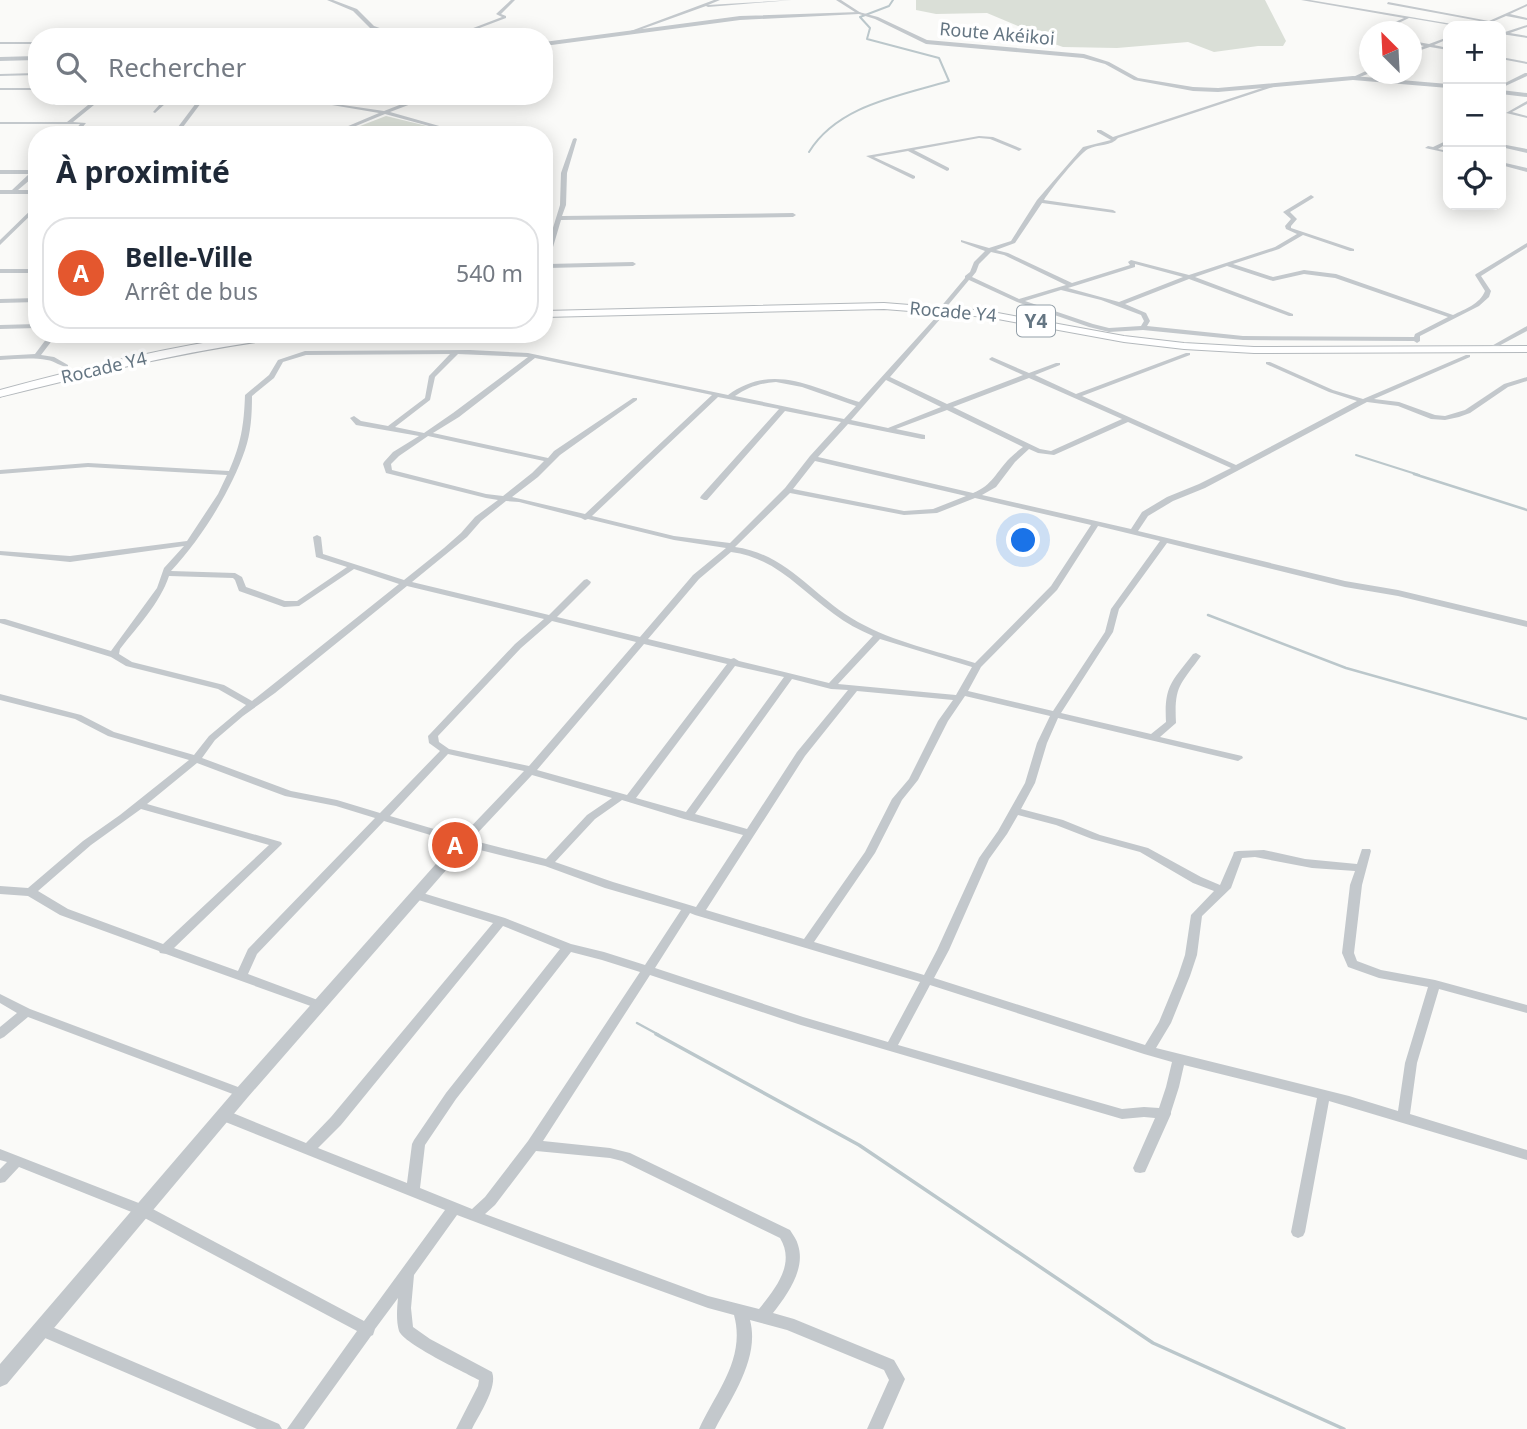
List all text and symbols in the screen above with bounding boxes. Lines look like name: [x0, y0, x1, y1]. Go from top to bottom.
street label: Route Akéikoi: [938, 16, 1056, 50]
north arrow: [1359, 21, 1422, 84]
map controls: [1443, 21, 1506, 210]
button: +: [1443, 21, 1506, 84]
search box: [28, 28, 553, 105]
icon: search: [52, 48, 90, 86]
text: Rechercher: [108, 49, 246, 85]
button: −: [1443, 84, 1506, 147]
button: locate: [1443, 147, 1506, 210]
text: À proximité: [56, 151, 230, 192]
text: Belle-Ville: [125, 239, 253, 275]
text: A: [73, 257, 89, 289]
text: 540 m: [456, 257, 523, 289]
text: Arrêt de bus: [125, 275, 258, 307]
street label: Rocade Y4: [909, 295, 998, 327]
road number: Y4: [1017, 306, 1055, 336]
street label: Rocade Y4: [59, 346, 149, 389]
your location: [1006, 523, 1040, 557]
pin: A: [432, 819, 478, 871]

